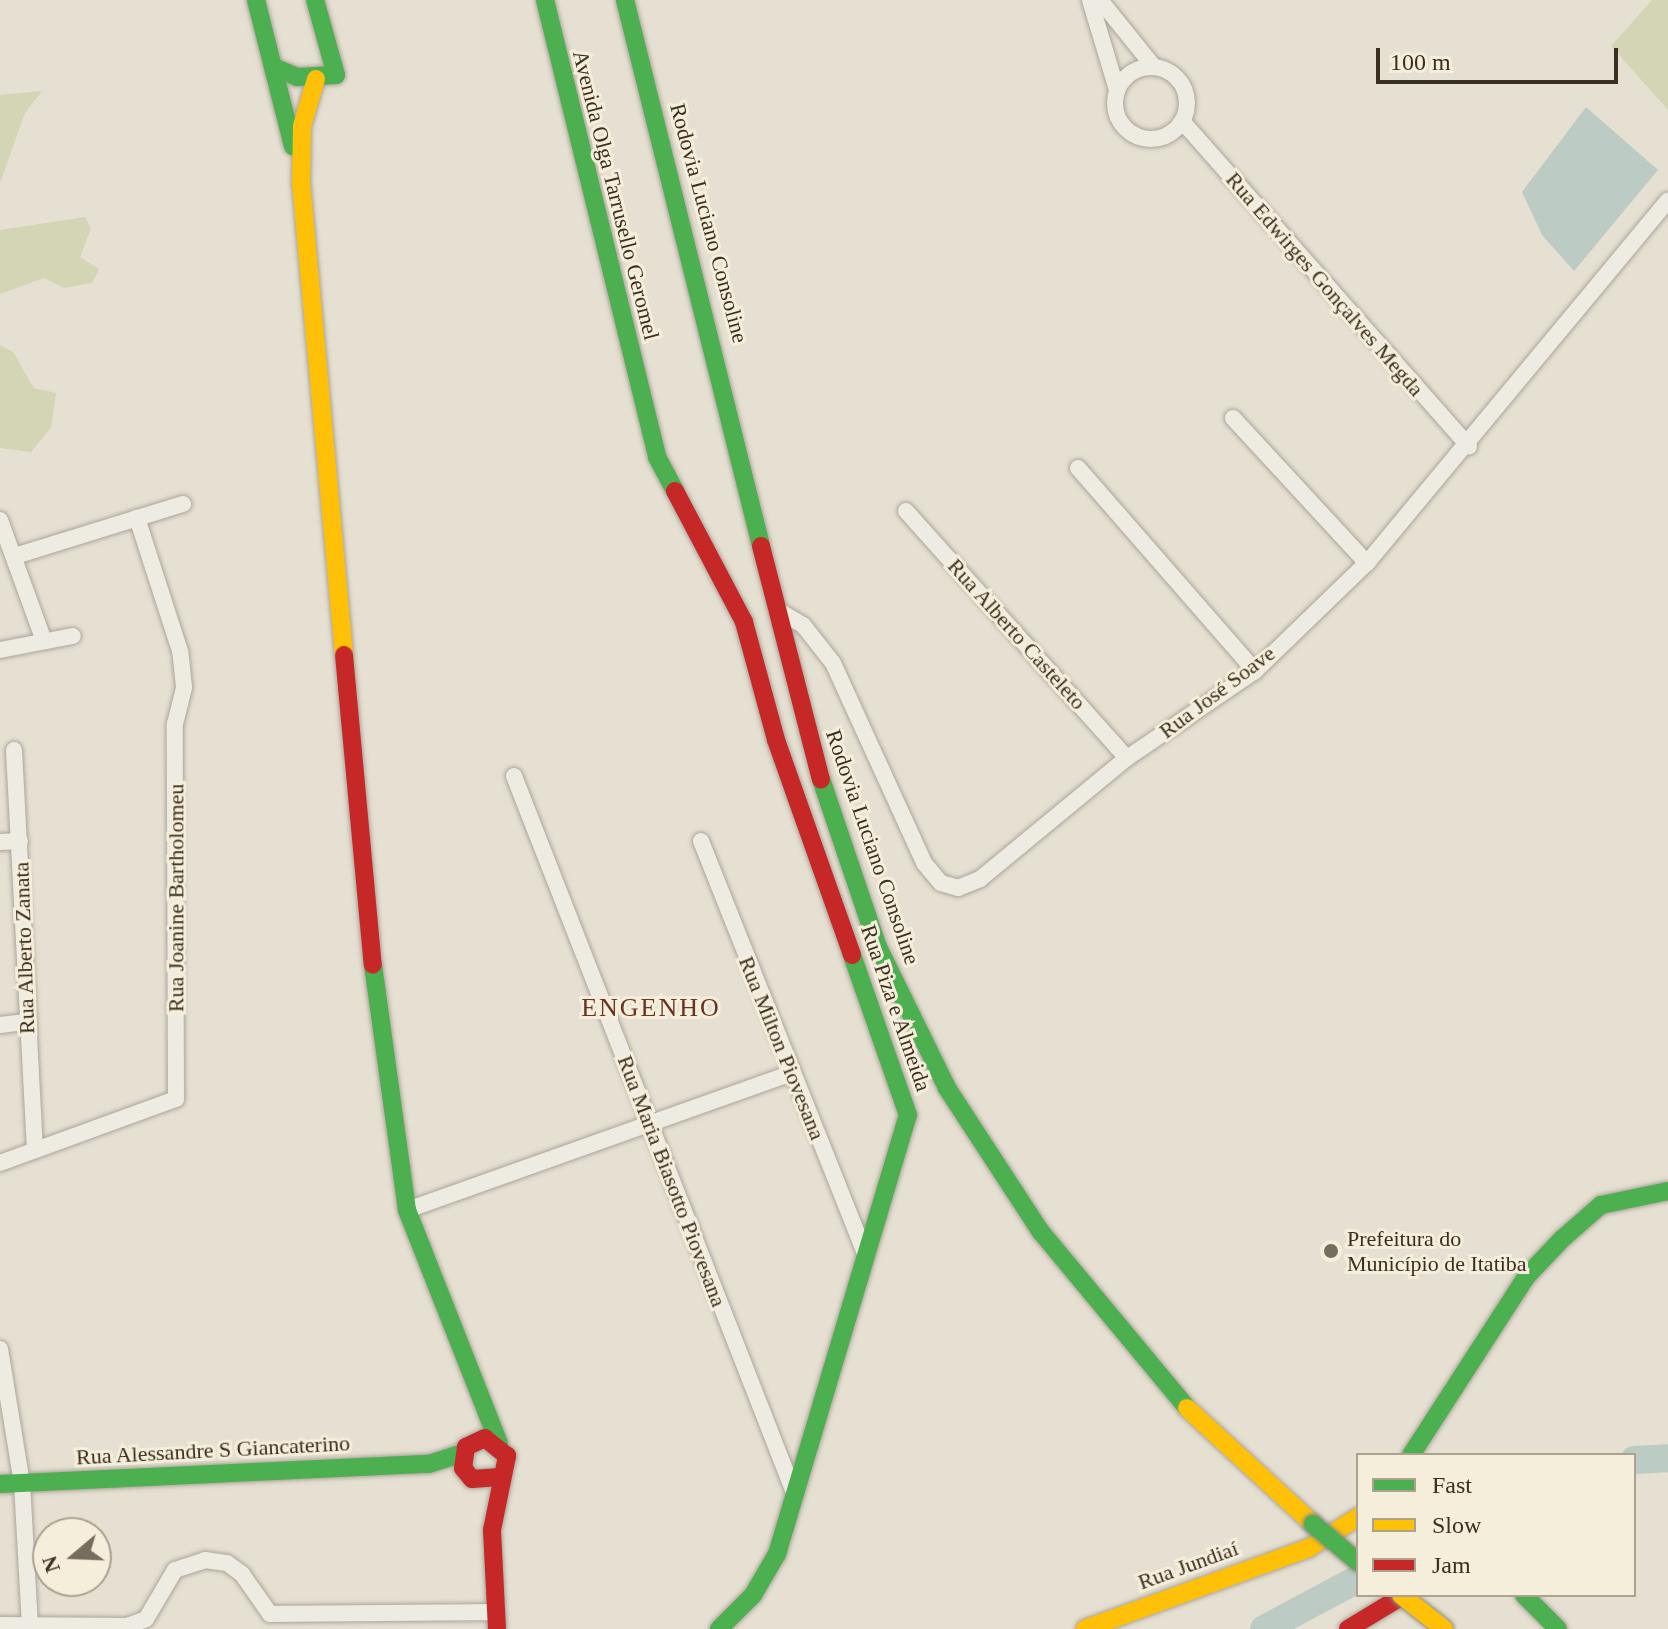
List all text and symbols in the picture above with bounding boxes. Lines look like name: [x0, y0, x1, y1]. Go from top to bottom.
scale bar: [1380, 32, 1622, 82]
street label: Avenida Olga Tarrusello Geromel: [567, 47, 665, 343]
text: 100 m: [1390, 49, 1451, 75]
street label: Rodovia Luciano Consoline: [664, 100, 754, 346]
street label: Rua Edwirges Gonçalves Megda: [1220, 166, 1430, 402]
street label: Rua Alberto Casteleto: [942, 553, 1092, 715]
street label: Rua José Soave: [1154, 640, 1280, 744]
street label: Rodovia Luciano Consoline: [820, 726, 926, 968]
street label: Rua Joanine Bartholomeu: [163, 784, 189, 1012]
street label: Rua Alberto Zanata: [8, 861, 40, 1035]
street label: Rua Piza e Almeida: [855, 921, 937, 1095]
street label: Rua Milton Piovesana: [733, 952, 831, 1144]
district label: ENGENHO: [581, 992, 721, 1024]
street label: Rua Maria Biasotto Piovesana: [612, 1052, 732, 1310]
place label: Prefeitura do Município de Itatiba: [1347, 1225, 1527, 1276]
marker: Prefeitura do Município de Itatiba: [1322, 1242, 1340, 1260]
street label: Rua Alessandre S Giancaterino: [75, 1430, 351, 1470]
legend: [1356, 1453, 1636, 1597]
text: Fast: [1432, 1472, 1472, 1498]
text: Slow: [1432, 1512, 1481, 1538]
north arrow: [32, 1517, 112, 1597]
street label: Rua Jundiaí: [1134, 1535, 1242, 1595]
text: Jam: [1432, 1552, 1471, 1578]
text: N: [36, 1553, 65, 1576]

